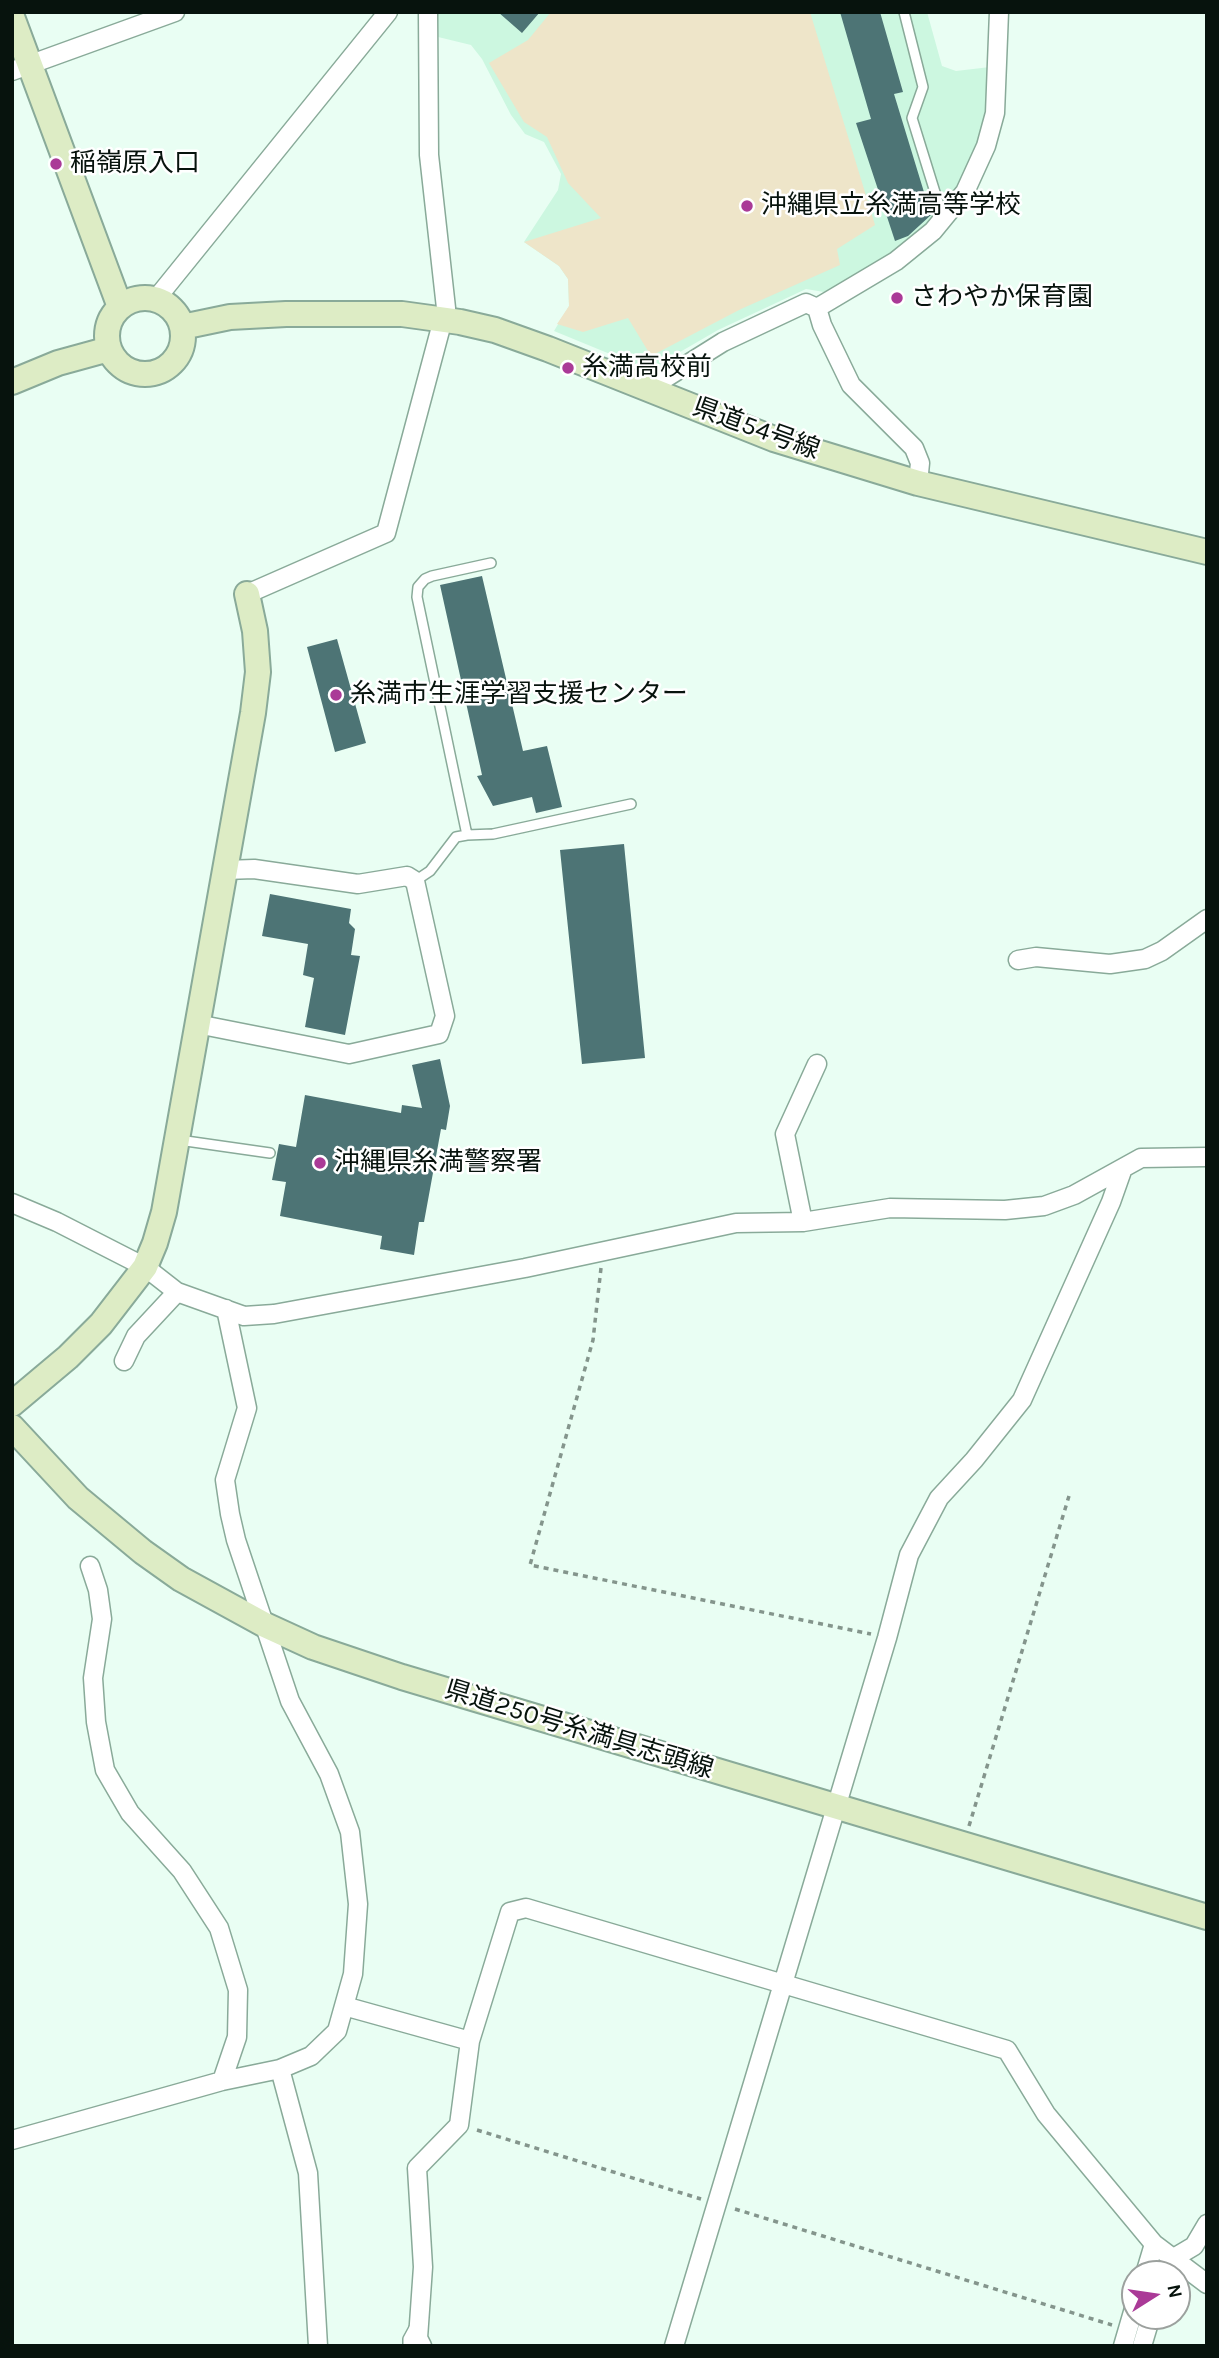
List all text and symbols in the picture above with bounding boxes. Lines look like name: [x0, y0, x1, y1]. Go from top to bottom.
place label: 稲嶺原入口: [70, 148, 200, 180]
marker: 稲嶺原入口: [48, 156, 64, 172]
place label: 沖縄県立糸満高等学校: [761, 190, 1021, 222]
marker: 沖縄県立糸満高等学校: [739, 198, 755, 214]
place label: さわやか保育園: [911, 282, 1093, 314]
marker: さわやか保育園: [889, 290, 905, 306]
place label: 糸満高校前: [582, 352, 712, 384]
marker: 糸満高校前: [560, 360, 576, 376]
street label: 県道54号線: [688, 392, 824, 466]
place label: 糸満市生涯学習支援センター: [350, 679, 688, 711]
marker: 糸満市生涯学習支援センター: [328, 687, 344, 703]
place label: 沖縄県糸満警察署: [334, 1147, 542, 1179]
marker: 沖縄県糸満警察署: [312, 1155, 328, 1171]
street label: 県道250号糸満具志頭線: [441, 1674, 717, 1786]
north arrow: [1121, 2260, 1191, 2330]
text: N: [1162, 2282, 1187, 2300]

